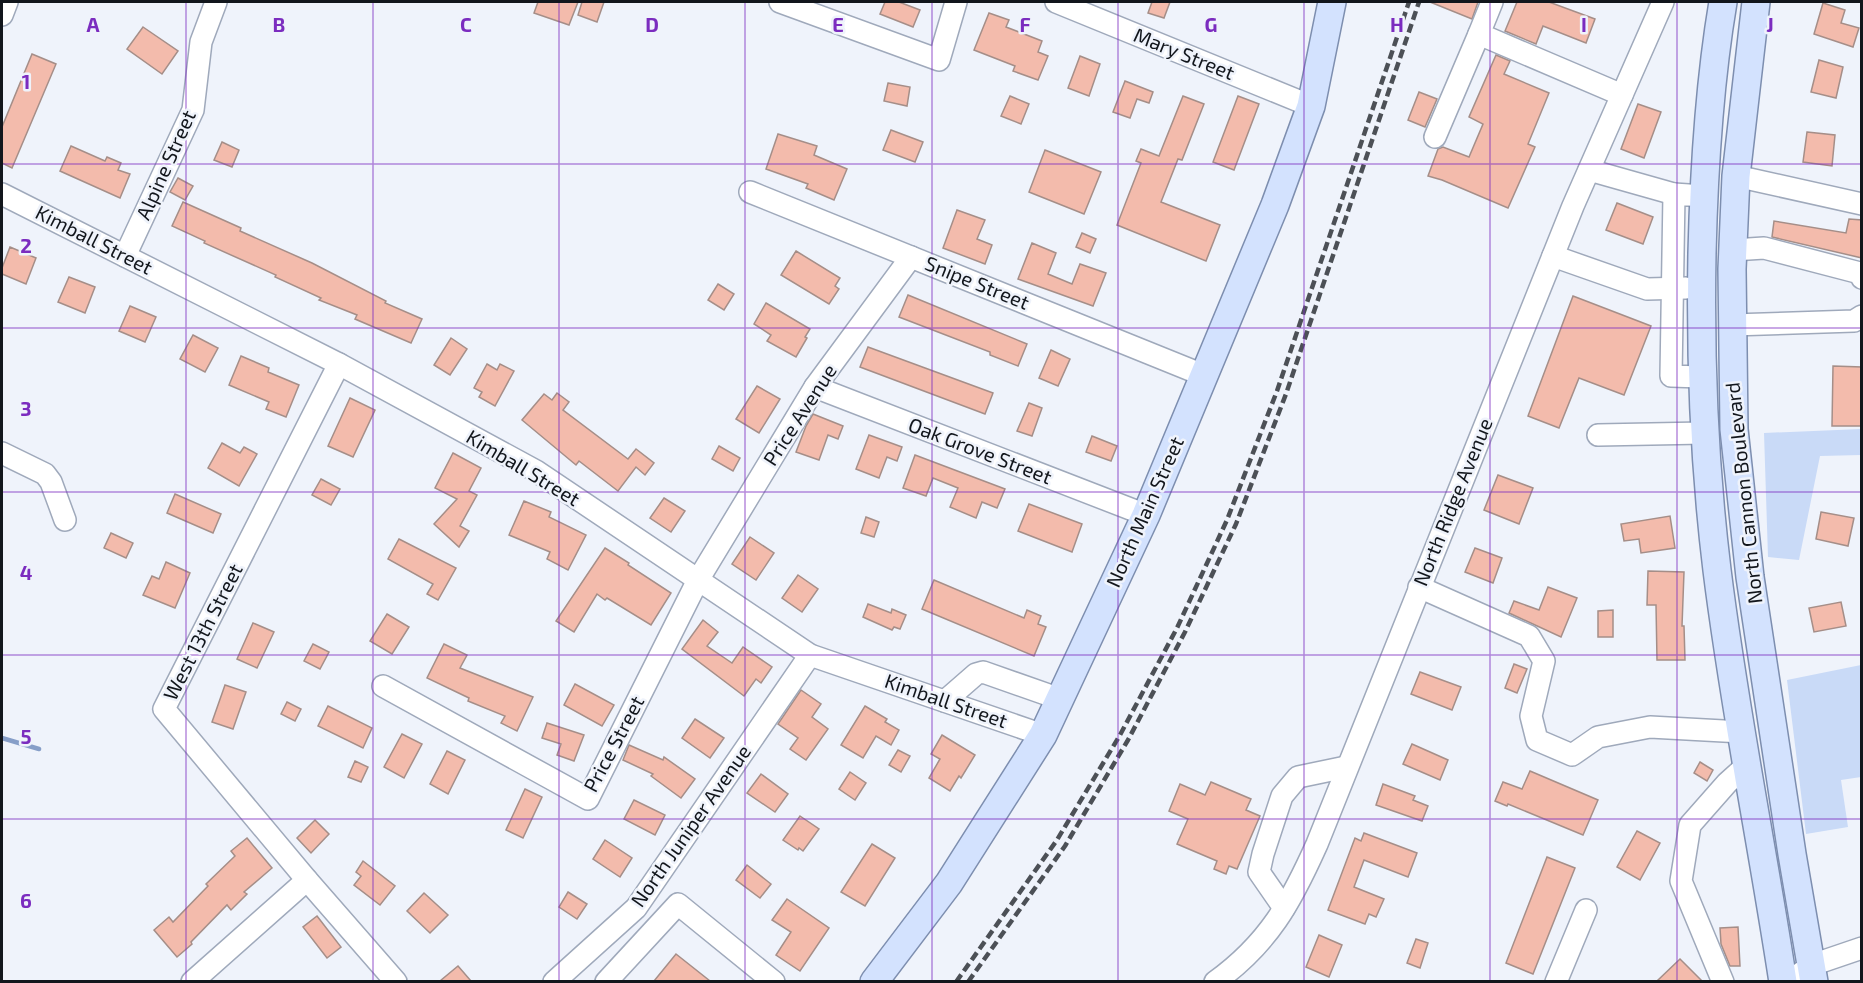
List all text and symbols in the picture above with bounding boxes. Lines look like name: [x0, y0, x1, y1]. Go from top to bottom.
text: A: [86, 12, 100, 36]
text: B: [273, 12, 285, 36]
text: C: [460, 12, 472, 36]
text: D: [645, 12, 659, 36]
text: E: [832, 12, 844, 36]
text: F: [1019, 12, 1031, 36]
text: G: [1205, 12, 1217, 36]
text: H: [1390, 12, 1404, 36]
text: I: [1581, 12, 1587, 36]
text: J: [1766, 12, 1774, 36]
street label: Mary Street: [1130, 22, 1239, 84]
text: 1: [22, 69, 30, 93]
street label: Alpine Street: [130, 106, 200, 223]
street label: Kimball Street: [32, 199, 157, 279]
text: 2: [20, 233, 32, 257]
street label: Snipe Street: [922, 250, 1033, 314]
street label: Price Avenue: [757, 359, 841, 470]
street label: North Cannon Boulevard: [1719, 381, 1767, 605]
text: 3: [20, 396, 32, 420]
street label: Oak Grove Street: [905, 412, 1056, 489]
street label: North Ridge Avenue: [1407, 414, 1497, 589]
street label: Kimball Street: [462, 424, 585, 511]
street label: North Main Street: [1100, 432, 1188, 591]
street label: West 13th Street: [157, 559, 247, 704]
text: 4: [20, 560, 33, 584]
street label: Kimball Street: [882, 668, 1011, 732]
street label: Price Street: [578, 691, 649, 796]
text: 5: [20, 724, 32, 748]
street label: North Juniper Avenue: [625, 740, 755, 911]
text: 6: [20, 888, 32, 912]

